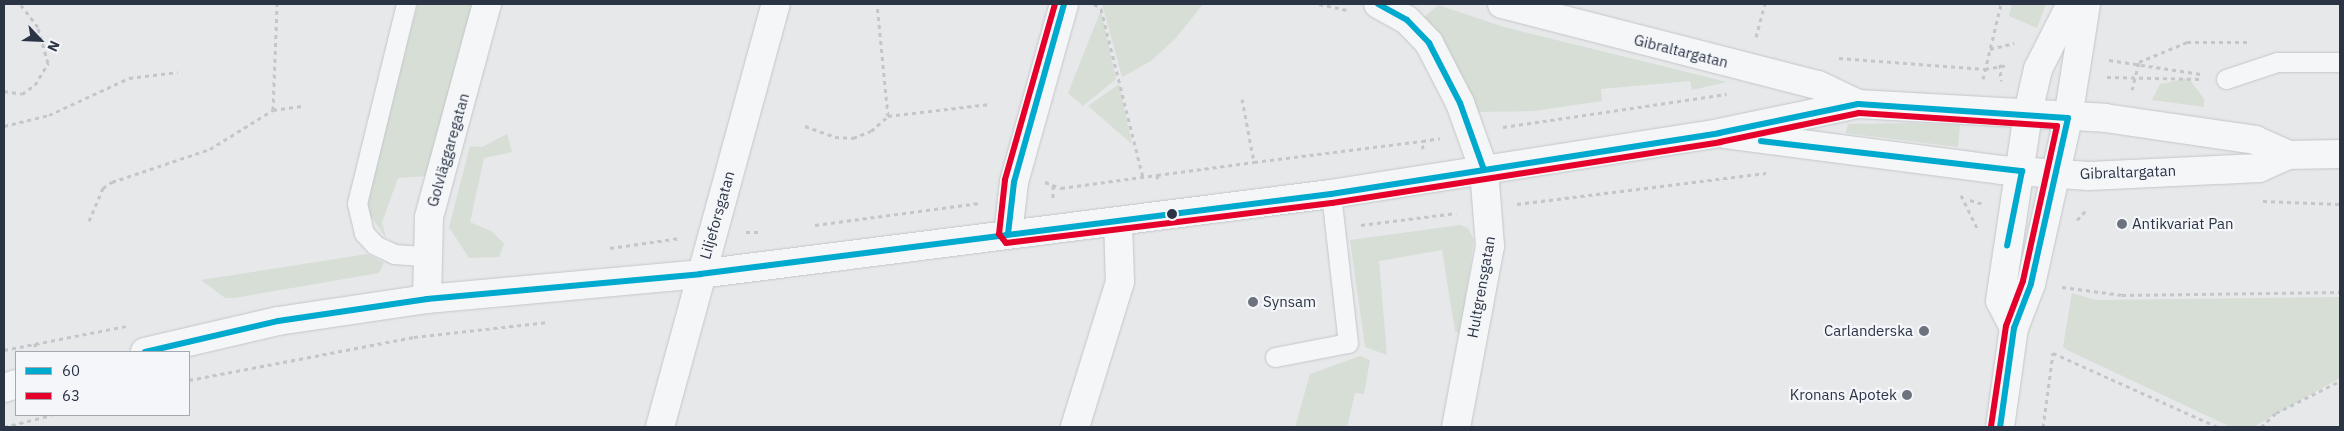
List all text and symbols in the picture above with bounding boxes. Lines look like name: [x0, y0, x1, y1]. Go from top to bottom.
north arrow: [15, 15, 65, 65]
street label: Gibraltargatan: [1632, 31, 1730, 71]
text: N: [43, 38, 64, 55]
street label: Golvläggaregatan: [423, 91, 473, 209]
street label: Gibraltargatan: [2079, 161, 2177, 183]
street label: Liljeforsgatan: [696, 169, 738, 261]
unlabelled marker: [1167, 209, 1177, 219]
place label: Antikvariat Pan: [2132, 215, 2234, 233]
marker: Antikvariat Pan: [2116, 218, 2128, 230]
street label: Hultgrensgatan: [1463, 235, 1499, 339]
place label: Synsam: [1263, 293, 1316, 311]
marker: Synsam: [1247, 296, 1259, 308]
place label: Carlanderska: [1824, 322, 1913, 340]
marker: Carlanderska: [1917, 324, 1931, 338]
legend: [15, 351, 190, 416]
text: 60: [62, 361, 80, 380]
text: 63: [62, 386, 80, 405]
place label: Kronans Apotek: [1790, 386, 1897, 404]
marker: Kronans Apotek: [1901, 389, 1913, 401]

